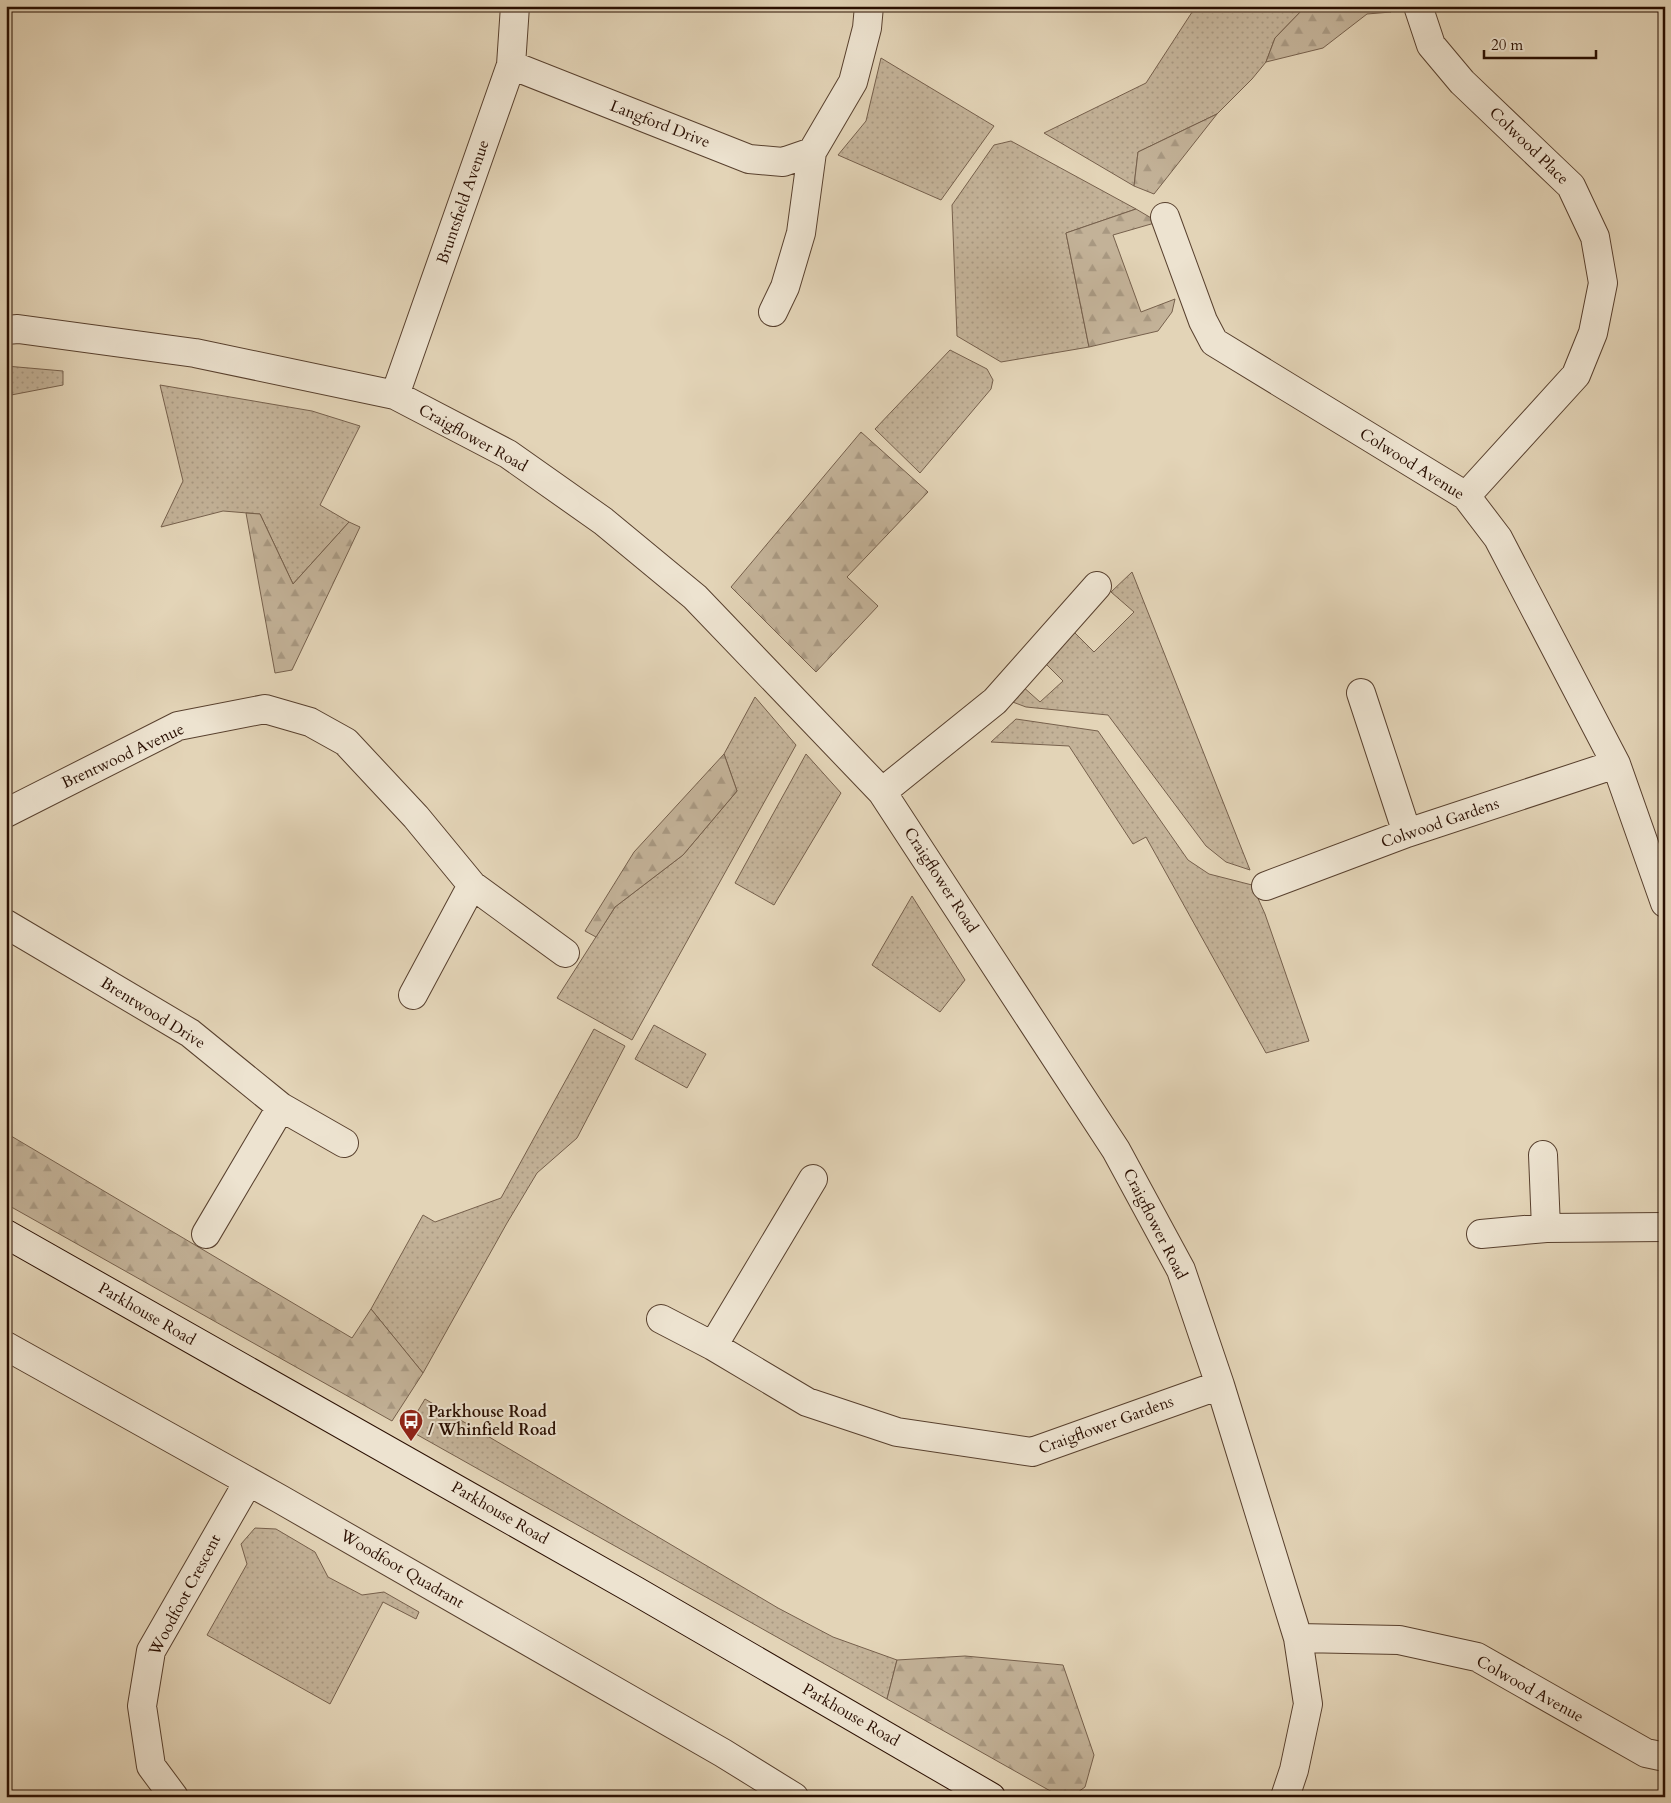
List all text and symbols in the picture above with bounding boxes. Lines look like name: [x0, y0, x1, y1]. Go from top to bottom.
scale bar: [1484, 28, 1596, 60]
text: 20 m: [1491, 35, 1523, 55]
street label: Langford Drive: [607, 95, 713, 153]
street label: Colwood Place: [1484, 102, 1574, 190]
street label: Bruntsfield Avenue: [431, 137, 495, 267]
street label: Craigflower Road: [414, 399, 532, 477]
street label: Colwood Avenue: [1355, 423, 1469, 505]
street label: Brentwood Avenue: [58, 718, 188, 794]
street label: Colwood Gardens: [1378, 792, 1502, 854]
street label: Craigflower Road: [899, 823, 984, 937]
street label: Brentwood Drive: [96, 972, 210, 1054]
street label: Craigflower Road: [1118, 1165, 1193, 1284]
street label: Parkhouse Road: [94, 1277, 200, 1351]
street label: Craigflower Gardens: [1035, 1390, 1177, 1460]
place label: Parkhouse Road / Whinfield Road: [428, 1401, 556, 1441]
bus stop icon: Parkhouse Road / Whinfield Road: [398, 1408, 424, 1442]
street label: Parkhouse Road: [447, 1476, 553, 1550]
street label: Woodfoot Quadrant: [335, 1524, 468, 1614]
street label: Woodfoot Crescent: [143, 1530, 226, 1660]
street label: Colwood Avenue: [1472, 1650, 1588, 1728]
street label: Parkhouse Road: [798, 1678, 904, 1752]

